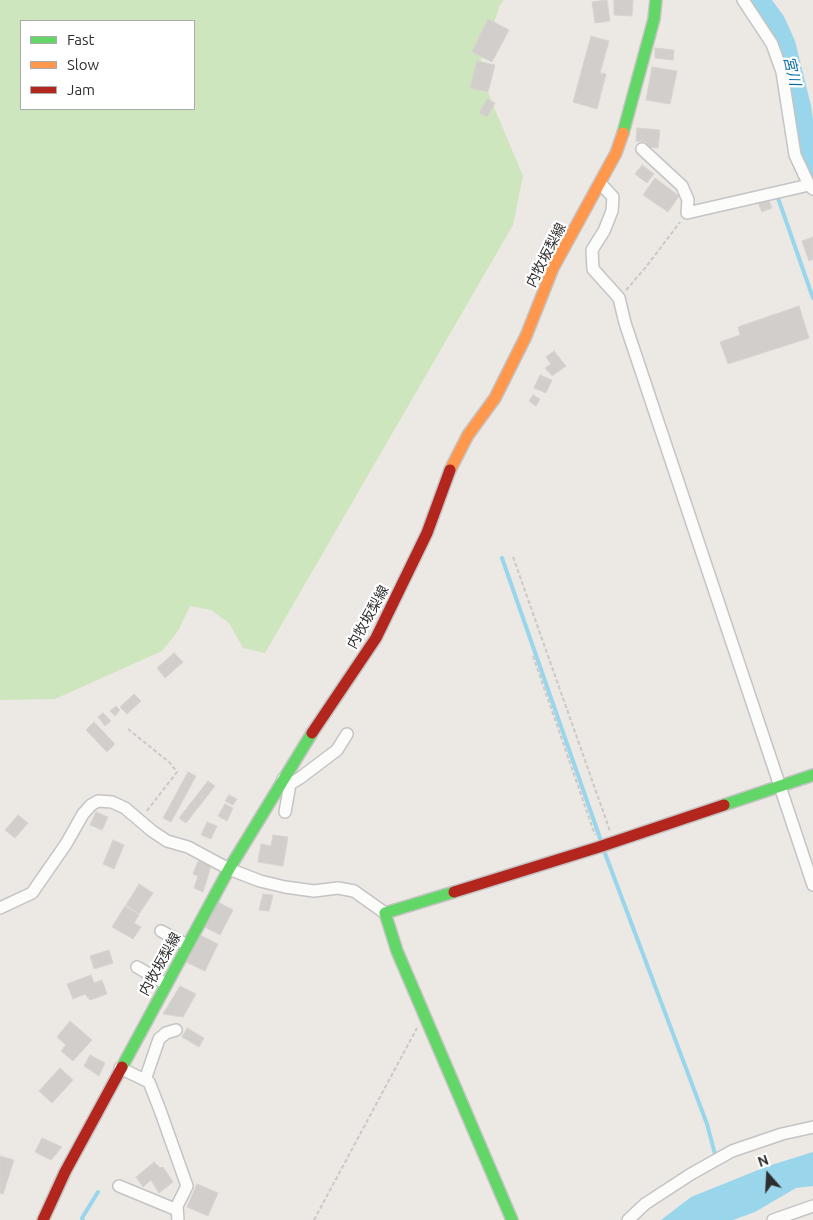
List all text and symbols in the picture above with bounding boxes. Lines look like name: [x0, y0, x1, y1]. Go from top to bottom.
legend: [20, 20, 195, 110]
text: Fast: [67, 31, 94, 48]
water label: 宮川: [780, 54, 804, 88]
text: Slow: [67, 56, 99, 73]
text: Jam: [67, 81, 95, 98]
street label: 内牧坂梨線: [523, 220, 569, 290]
street label: 内牧坂梨線: [344, 582, 392, 652]
street label: 内牧坂梨線: [136, 929, 184, 999]
north arrow: [743, 1150, 793, 1200]
text: N: [756, 1152, 771, 1170]

